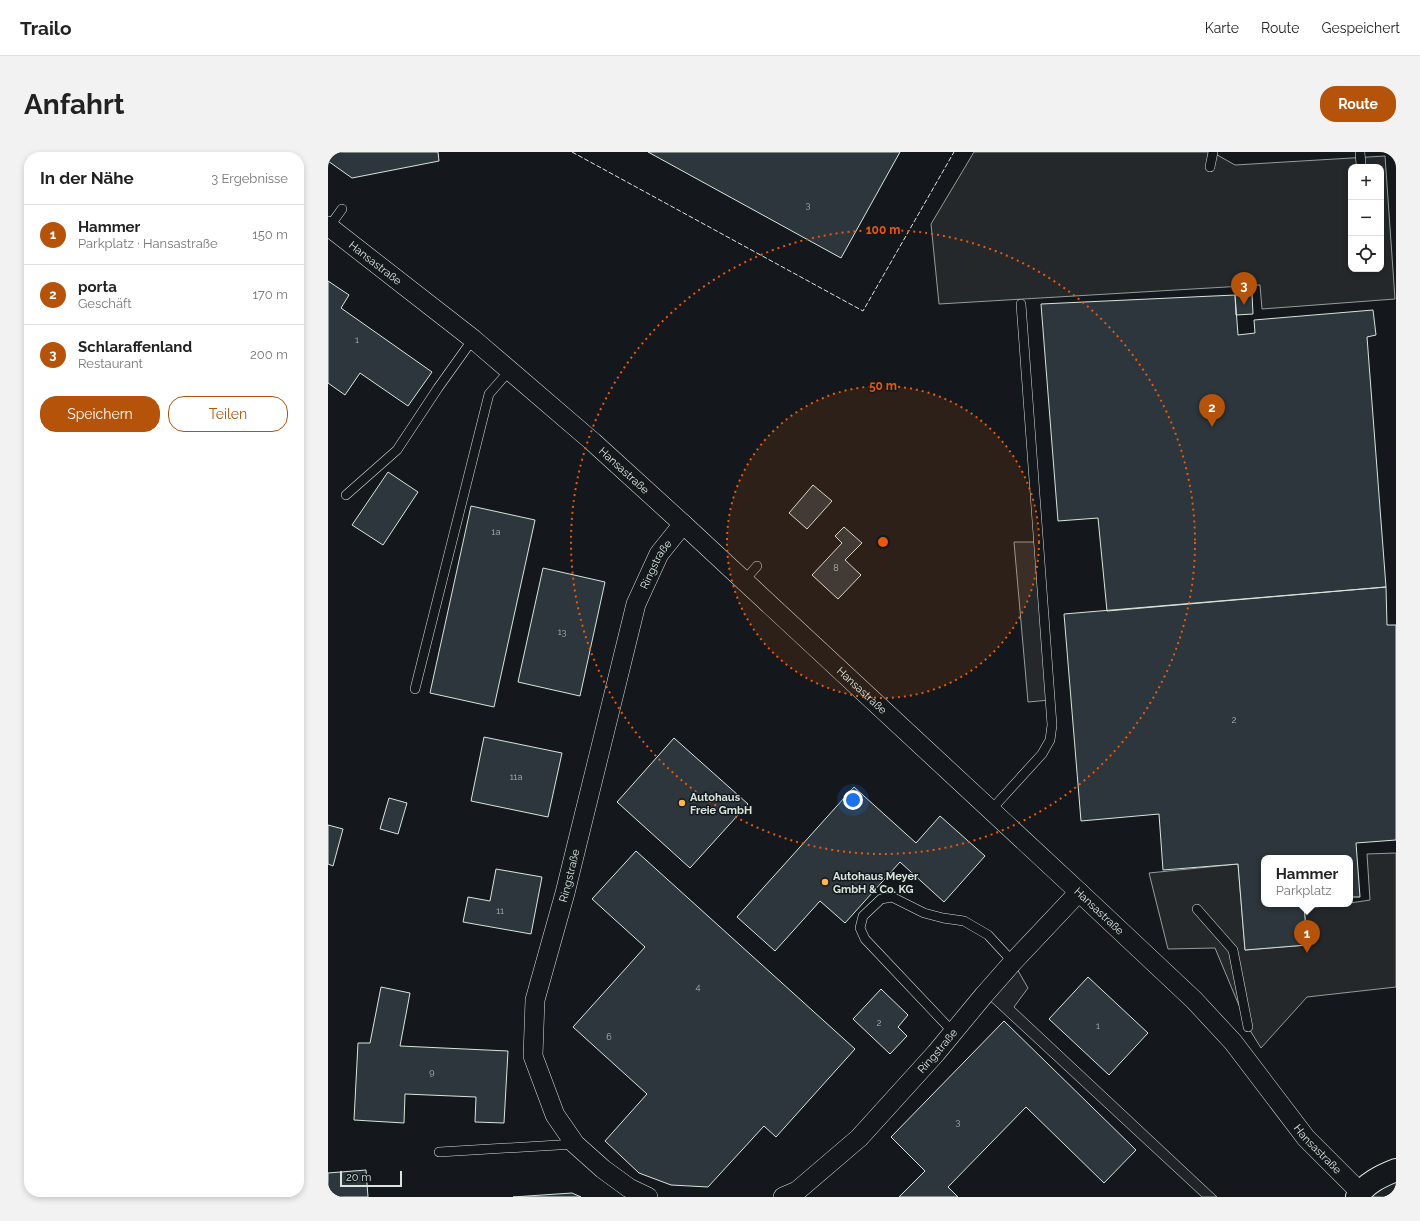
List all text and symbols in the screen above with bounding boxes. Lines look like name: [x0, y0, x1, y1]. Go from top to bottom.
text: Trailo: [20, 17, 71, 39]
text: Karte: [1205, 20, 1239, 36]
text: Route: [1261, 20, 1299, 36]
text: Gespeichert: [1321, 20, 1400, 36]
button: Route: [1320, 86, 1396, 122]
text: Anfahrt: [24, 88, 125, 121]
map controls: [1348, 164, 1384, 272]
button: +: [1348, 164, 1384, 200]
text: In der Nähe: [40, 168, 134, 188]
text: 3 Ergebnisse: [211, 171, 288, 186]
house number: 3: [806, 200, 811, 210]
button: −: [1348, 200, 1384, 236]
text: Hammer: [78, 218, 140, 236]
text: 100 m: [866, 223, 900, 237]
text: 1: [50, 227, 56, 242]
text: 150 m: [252, 227, 288, 242]
text: Parkplatz · Hansastraße: [78, 236, 218, 251]
button: locate: [1348, 236, 1384, 272]
street label: Hansastraße: [346, 239, 404, 288]
pin: 3: [1231, 272, 1257, 305]
text: porta: [78, 278, 117, 296]
text: 2: [49, 287, 57, 302]
text: 170 m: [252, 287, 288, 302]
text: Geschäft: [78, 296, 132, 311]
house number: 1: [355, 335, 359, 345]
text: Schlaraffenland: [78, 338, 192, 356]
text: 3: [49, 347, 57, 362]
text: 200 m: [250, 347, 288, 362]
text: Restaurant: [78, 356, 143, 371]
text: 50 m: [869, 379, 897, 393]
pin: 2: [1199, 394, 1225, 427]
button: Speichern: [40, 396, 160, 432]
button: Teilen: [168, 396, 288, 432]
street label: Hansastraße: [596, 445, 652, 497]
house number: 1a: [492, 527, 500, 537]
centre of rings: [876, 535, 890, 549]
street label: Ringstraße: [638, 537, 675, 591]
house number: 8: [833, 563, 839, 573]
house number: 13: [558, 627, 567, 637]
street label: Hansastraße: [834, 664, 890, 717]
house number: 2: [1232, 715, 1237, 725]
house number: 11a: [510, 772, 522, 782]
your location: [843, 790, 863, 810]
place label: Autohaus Freie GmbH: [690, 791, 752, 817]
marker: Autohaus Freie GmbH: [677, 798, 687, 808]
street label: Ringstraße: [557, 847, 583, 904]
popup: [1261, 855, 1353, 907]
text: Hammer: [1276, 865, 1338, 883]
place label: Autohaus Meyer GmbH & Co. KG: [833, 870, 919, 896]
marker: Autohaus Meyer GmbH & Co. KG: [820, 877, 830, 887]
text: Parkplatz: [1276, 883, 1332, 898]
street label: Hansastraße: [1071, 885, 1127, 938]
house number: 11: [496, 906, 504, 916]
pin: 1: [1294, 920, 1320, 953]
house number: 4: [696, 982, 701, 992]
house number: 2: [877, 1018, 882, 1028]
house number: 1: [1096, 1021, 1100, 1031]
street label: Ringstraße: [915, 1026, 961, 1076]
house number: 6: [606, 1032, 612, 1042]
house number: 9: [429, 1067, 435, 1077]
house number: 3: [956, 1117, 961, 1127]
street label: Hansastraße: [1291, 1122, 1344, 1177]
scale bar: [340, 1169, 402, 1188]
text: 20 m: [346, 1171, 371, 1184]

